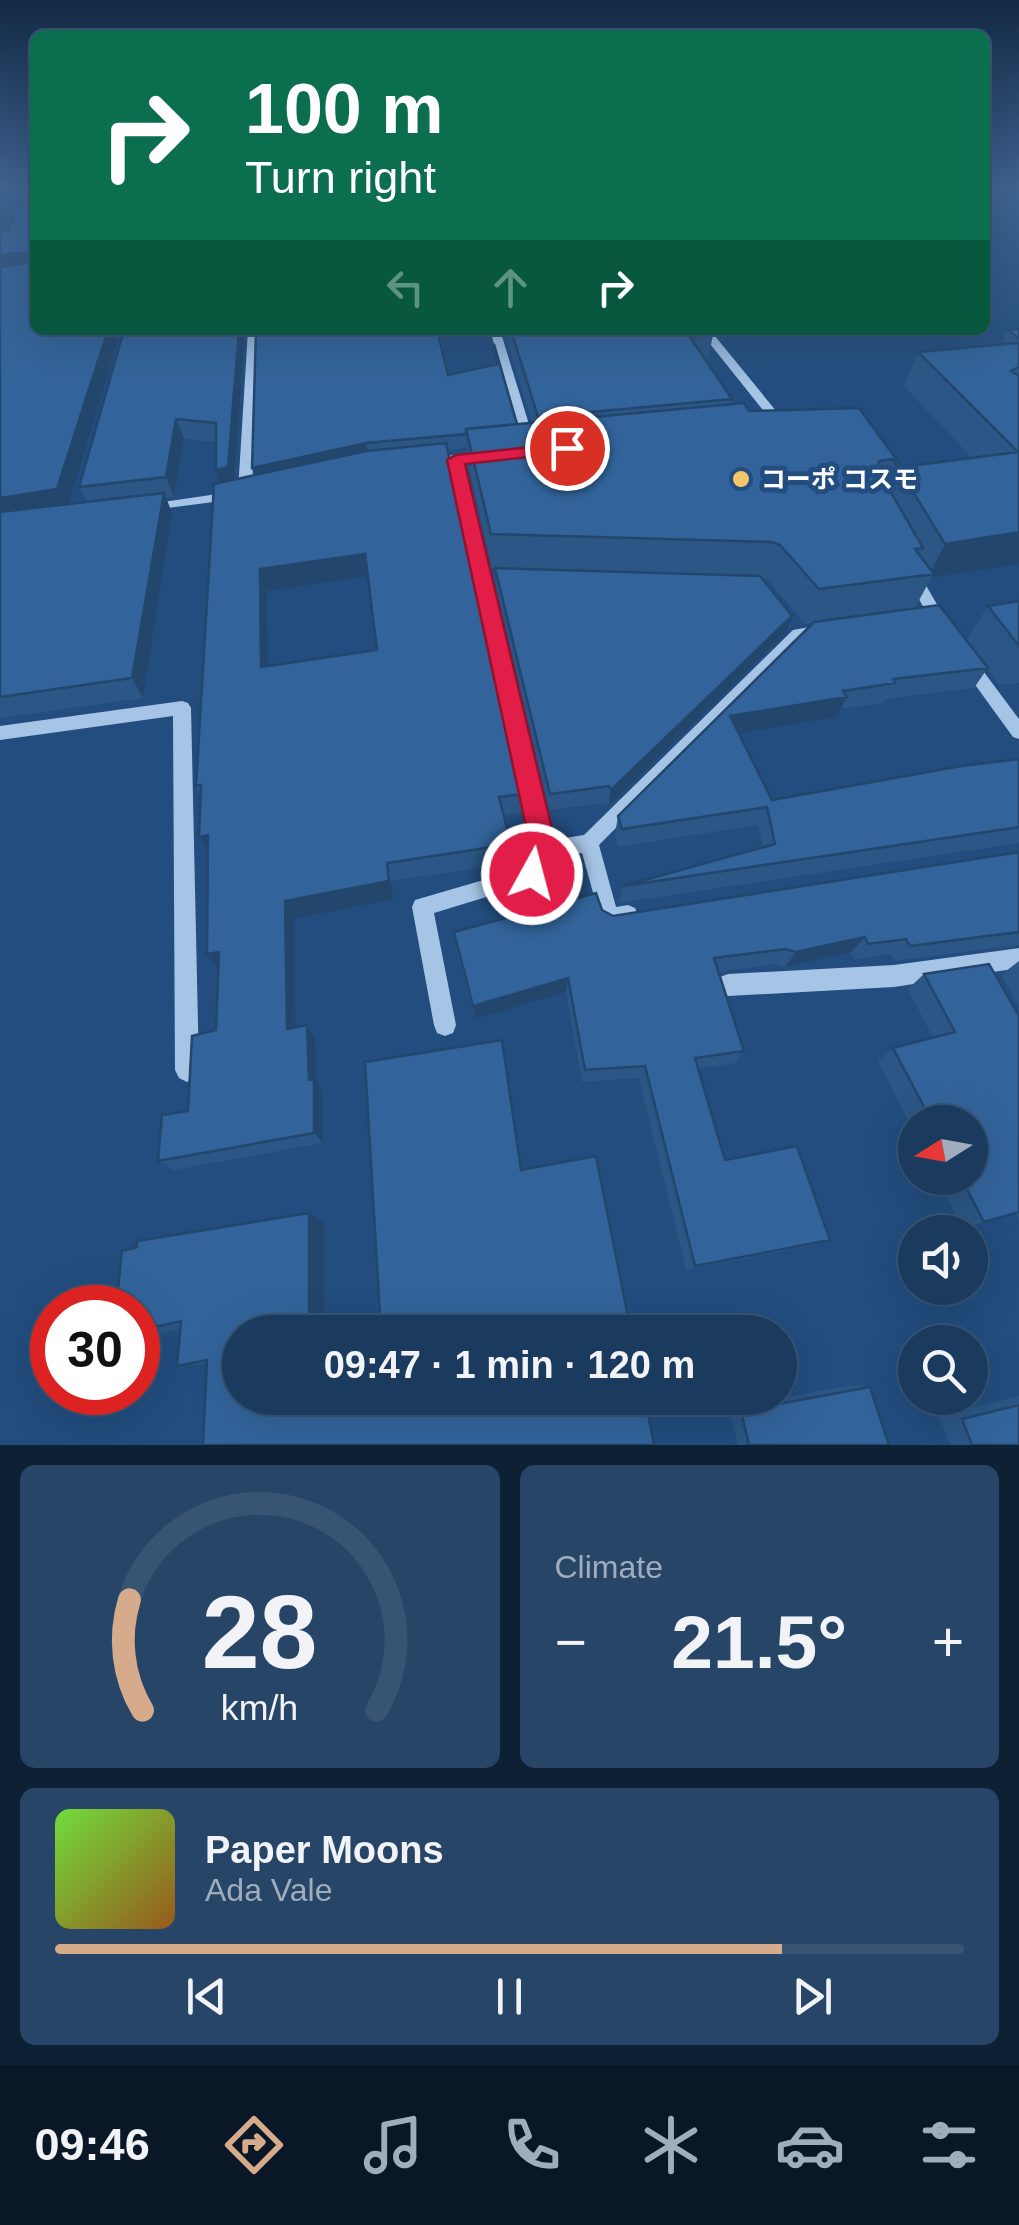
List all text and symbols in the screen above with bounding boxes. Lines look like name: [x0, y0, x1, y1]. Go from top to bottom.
icon: right: [80, 70, 210, 200]
text: 100 m: [245, 70, 443, 148]
text: Turn right: [245, 152, 436, 203]
icon: left: [378, 260, 433, 315]
icon: ahead: [483, 260, 538, 315]
icon: right: [588, 260, 643, 315]
pin: [525, 406, 610, 491]
icon: arrive: [540, 421, 595, 476]
place label: コーポ コスモ: [761, 465, 918, 493]
marker: コーポ コスモ: [730, 468, 752, 490]
position arrow: [480, 822, 584, 926]
north arrow: [898, 1105, 988, 1195]
map controls: [898, 1105, 988, 1415]
button: sound: [898, 1215, 988, 1305]
speed limit sign: 30: [30, 1285, 160, 1415]
button: search: [898, 1325, 988, 1415]
text: 09:47 · 1 min · 120 m: [324, 1344, 695, 1386]
text: Climate: [555, 1549, 663, 1585]
text: 28: [202, 1574, 318, 1690]
text: 21.5°: [671, 1600, 847, 1684]
text: −: [555, 1611, 587, 1673]
text: +: [932, 1611, 964, 1673]
text: km/h: [221, 1688, 298, 1728]
text: Paper Moons: [205, 1829, 444, 1871]
text: Ada Vale: [205, 1872, 333, 1908]
icon: previous: [179, 1969, 234, 2024]
icon: pause: [482, 1969, 537, 2024]
icon: next: [785, 1969, 840, 2024]
icon: directions: [219, 2110, 289, 2180]
icon: music: [358, 2110, 428, 2180]
icon: phone: [497, 2110, 567, 2180]
icon: climate: [636, 2110, 706, 2180]
icon: car: [775, 2110, 845, 2180]
icon: filters: [914, 2110, 984, 2180]
text: 09:46: [35, 2119, 150, 2170]

